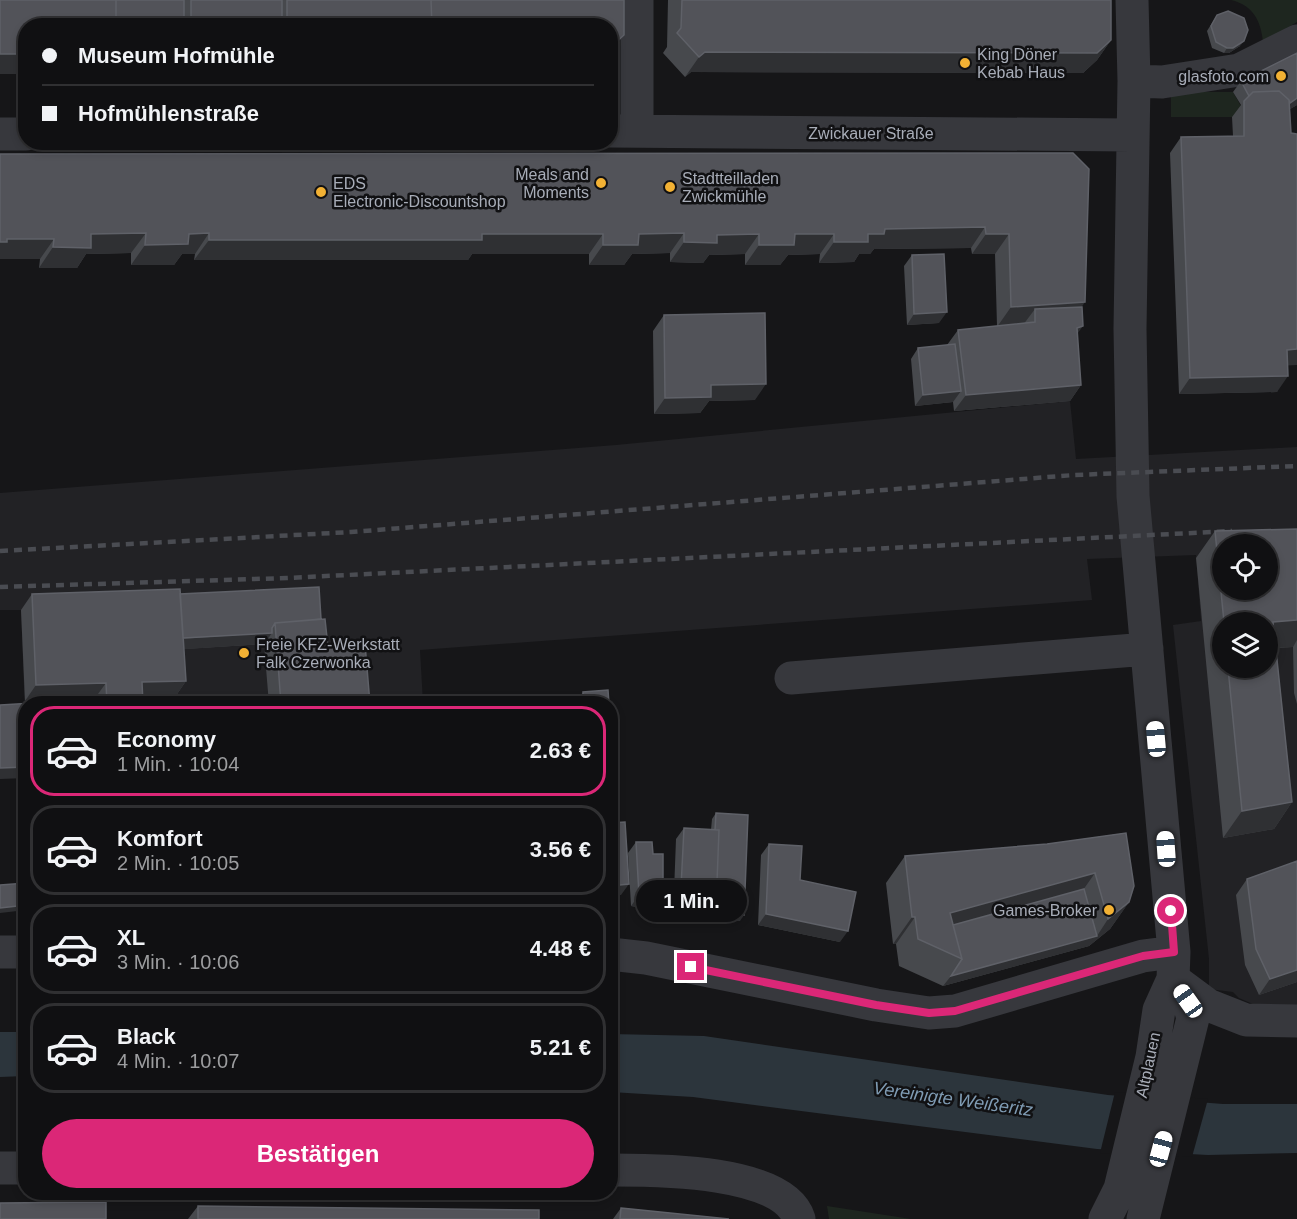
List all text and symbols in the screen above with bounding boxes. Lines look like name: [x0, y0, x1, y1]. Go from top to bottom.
text: Museum Hofmühle: [78, 43, 275, 68]
place label: King Döner Kebab Haus: [977, 46, 1065, 81]
marker: King Döner Kebab Haus: [958, 56, 972, 70]
place label: glasfoto.com: [1178, 68, 1269, 85]
marker: glasfoto.com: [1274, 69, 1288, 83]
text: Hofmühlenstraße: [78, 101, 259, 126]
street label: Zwickauer Straße: [808, 125, 934, 142]
place label: Meals and Moments: [515, 166, 589, 201]
place label: Stadtteilladen Zwickmühle: [682, 170, 779, 205]
place label: EDS Electronic-Discountshop: [333, 175, 506, 210]
marker: Meals and Moments: [594, 176, 608, 190]
marker: Stadtteilladen Zwickmühle: [663, 180, 677, 194]
marker: EDS Electronic-Discountshop: [314, 185, 328, 199]
map controls: [1212, 534, 1278, 678]
button: locate: [1212, 534, 1278, 600]
button: layers: [1212, 612, 1278, 678]
place label: Freie KFZ-Werkstatt Falk Czerwonka: [256, 636, 400, 671]
marker: Freie KFZ-Werkstatt Falk Czerwonka: [237, 646, 251, 660]
car: [1145, 720, 1167, 758]
icon: car: [45, 724, 99, 778]
text: Economy: [117, 727, 216, 752]
text: 2.63 €: [530, 738, 591, 763]
text: 1 Min. · 10:04: [117, 753, 239, 775]
icon: car: [45, 823, 99, 877]
text: Komfort: [117, 826, 203, 851]
car: [1156, 830, 1176, 868]
text: 3.56 €: [530, 837, 591, 862]
text: 2 Min. · 10:05: [117, 852, 239, 874]
callout: 1 Min.: [636, 880, 746, 922]
text: 1 Min.: [663, 890, 720, 912]
route start: [1157, 897, 1184, 924]
place label: Games-Broker: [993, 902, 1098, 919]
marker: Games-Broker: [1102, 903, 1116, 917]
icon: car: [45, 922, 99, 976]
text: XL: [117, 925, 145, 950]
text: 4.48 €: [530, 936, 591, 961]
text: 3 Min. · 10:06: [117, 951, 239, 973]
route end: [677, 953, 704, 980]
car: [1170, 981, 1206, 1021]
icon: car: [45, 1021, 99, 1075]
text: Black: [117, 1024, 176, 1049]
street label: Altplauen: [1133, 1031, 1163, 1099]
text: 5.21 €: [530, 1035, 591, 1060]
text: 4 Min. · 10:07: [117, 1050, 239, 1072]
water label: Vereinigte Weißeritz: [872, 1078, 1034, 1120]
button: Bestätigen: [42, 1119, 594, 1188]
car: [1148, 1129, 1174, 1169]

